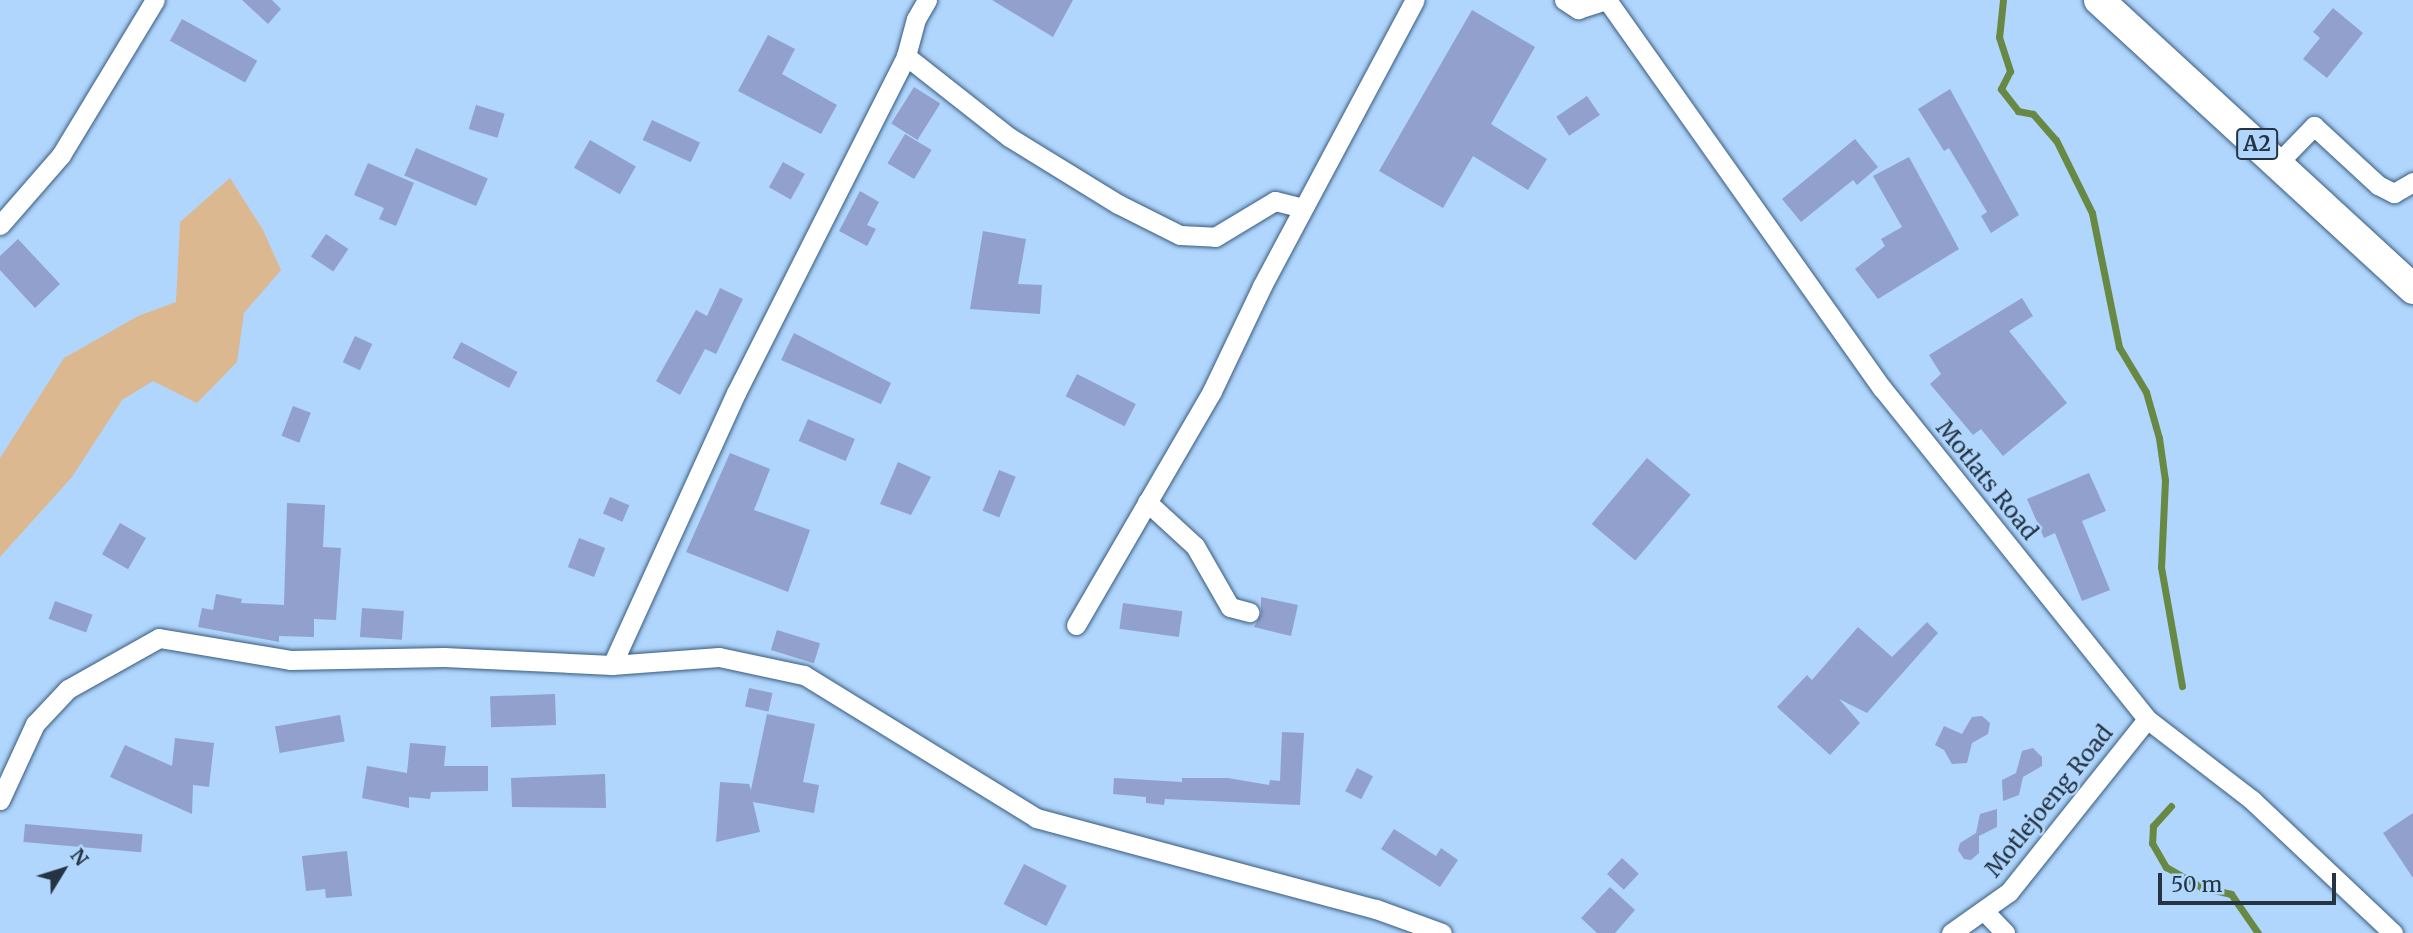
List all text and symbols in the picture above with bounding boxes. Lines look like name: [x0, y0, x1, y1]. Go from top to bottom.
road number: A2: [2236, 127, 2278, 162]
street label: Motlats Road: [1930, 415, 2044, 545]
street label: Motlejoeng Road: [1979, 720, 2119, 882]
north arrow: [28, 835, 98, 905]
text: N: [65, 844, 94, 870]
scale bar: [2161, 860, 2340, 904]
text: 50 m: [2171, 871, 2222, 898]

